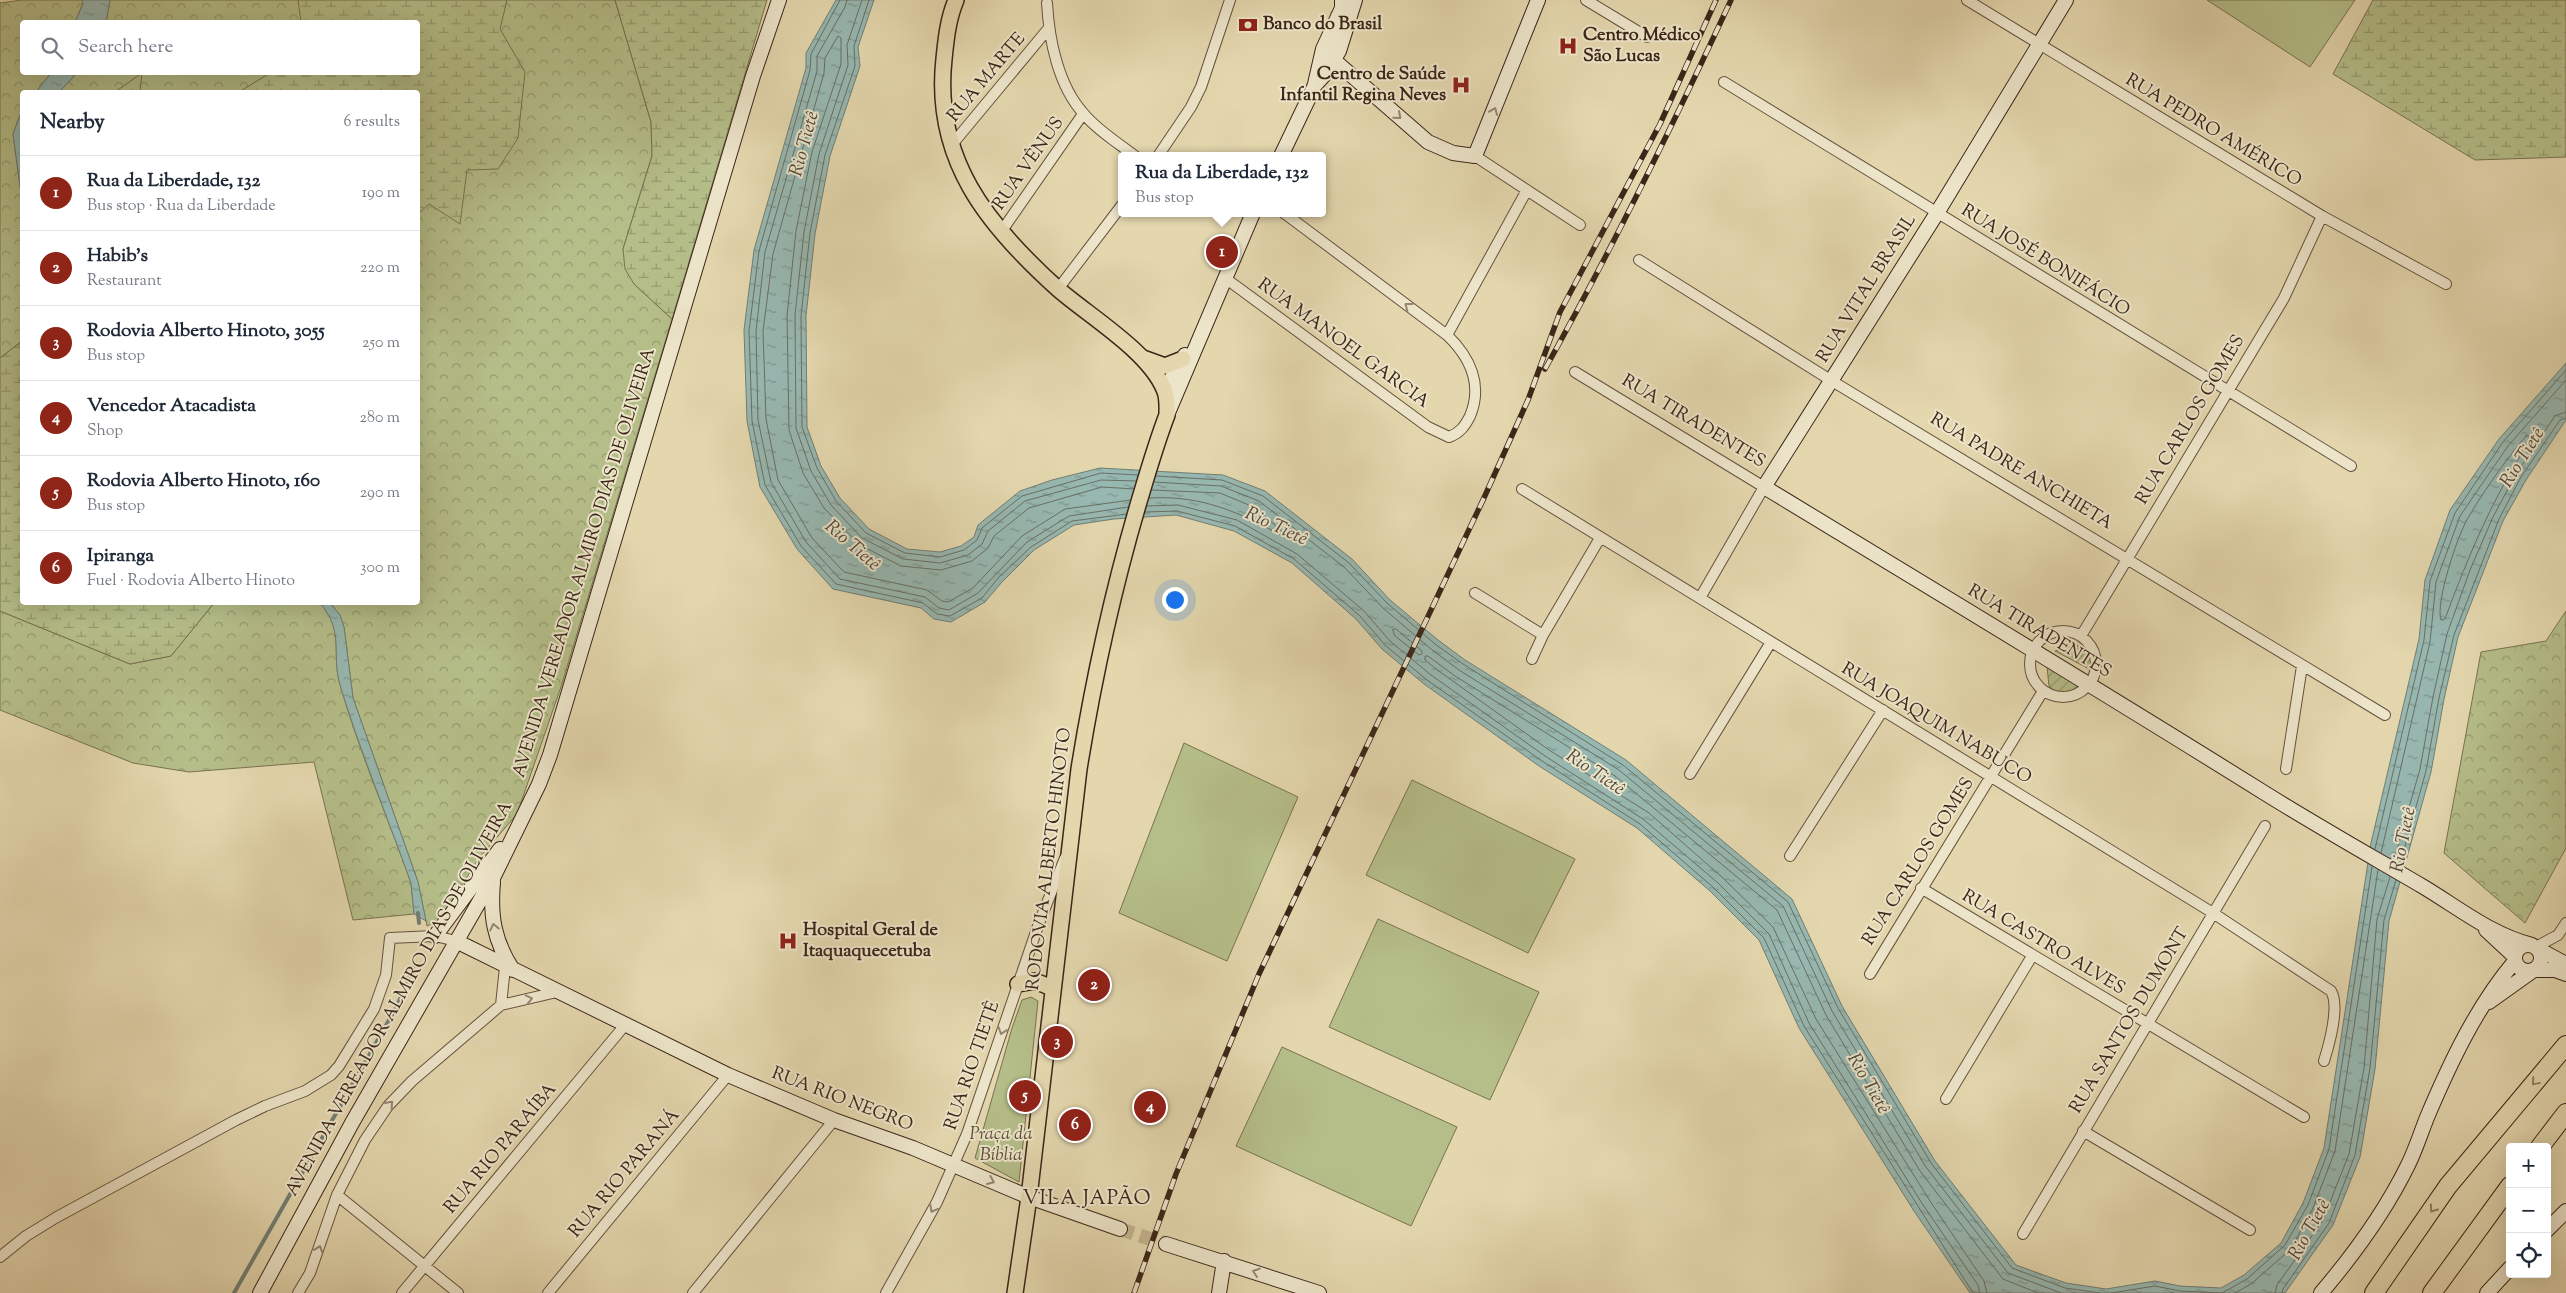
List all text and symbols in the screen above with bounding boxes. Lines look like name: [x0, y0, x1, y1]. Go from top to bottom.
place label: Banco do Brasil: [1263, 12, 1383, 38]
bank icon: Banco do Brasil: [1237, 14, 1259, 36]
search box: [20, 20, 420, 75]
place label: Centro Médico São Lucas: [1583, 23, 1700, 70]
street label: RUA MARTE: [942, 27, 1032, 128]
icon: search: [38, 34, 66, 62]
text: Search here: [78, 34, 173, 61]
hospital icon: Centro Médico São Lucas: [1557, 35, 1579, 57]
place label: Centro de Saúde Infantil Regina Neves: [1280, 62, 1447, 109]
street label: RUA PEDRO AMÉRICO: [2120, 68, 2306, 194]
hospital icon: Centro de Saúde Infantil Regina Neves: [1450, 74, 1472, 96]
one-way arrow: [1488, 107, 1498, 115]
text: Nearby: [40, 108, 105, 138]
water label: Rio Tietê: [783, 108, 827, 179]
one-way arrow: [1392, 110, 1401, 119]
text: 6 results: [344, 111, 400, 134]
street label: RUA VÊNUS: [986, 111, 1071, 216]
popup: [1118, 152, 1326, 217]
text: Rua da Liberdade, 132: [1135, 160, 1309, 187]
text: Rua da Liberdade, 132: [87, 168, 260, 195]
text: 1: [53, 182, 59, 205]
text: 190 m: [362, 182, 400, 205]
text: Bus stop: [1135, 187, 1194, 210]
text: Bus stop · Rua da Liberdade: [87, 195, 276, 218]
street label: RUA JOSÉ BONIFÁCIO: [1955, 198, 2135, 324]
street label: RUA VITAL BRASIL: [1811, 210, 1923, 368]
pin: 1: [1206, 233, 1238, 271]
text: Habib's: [87, 243, 148, 270]
text: 2: [52, 257, 60, 280]
text: 220 m: [360, 257, 400, 280]
text: Restaurant: [87, 270, 162, 293]
street label: RUA MANOEL GARCIA: [1252, 273, 1435, 416]
one-way arrow: [1405, 304, 1414, 312]
text: Rodovia Alberto Hinoto, 3055: [87, 318, 325, 345]
street label: RUA CARLOS GOMES: [2130, 330, 2252, 510]
text: 3: [53, 332, 59, 355]
text: 250 m: [362, 332, 400, 355]
text: Bus stop: [87, 345, 145, 368]
street label: AVENIDA VEREADOR ALMIRO DIAS DE OLIVEIRA: [507, 345, 663, 781]
street label: RUA TIRADENTES: [1616, 369, 1770, 475]
text: Vencedor Atacadista: [87, 393, 256, 420]
text: 4: [52, 407, 60, 430]
text: 280 m: [359, 407, 400, 430]
street label: RUA PADRE ANCHIETA: [1925, 407, 2118, 537]
text: Shop: [87, 420, 123, 443]
water label: Rio Tietê: [2494, 422, 2552, 493]
text: Rodovia Alberto Hinoto, 160: [87, 468, 320, 495]
text: 5: [53, 482, 59, 505]
text: 290 m: [360, 482, 400, 505]
text: Bus stop: [87, 495, 145, 518]
water label: Rio Tietê: [1240, 501, 1312, 553]
water label: Rio Tietê: [818, 514, 886, 578]
text: Ipiranga: [87, 543, 154, 570]
text: 6: [52, 557, 60, 580]
text: 300 m: [360, 557, 400, 580]
text: Fuel · Rodovia Alberto Hinoto: [87, 570, 295, 593]
street label: RUA TIRADENTES: [1962, 579, 2116, 685]
your location: [1162, 587, 1188, 613]
street label: RUA JOAQUIM NABUCO: [1836, 657, 2036, 791]
street label: RODOVIA ALBERTO HINOTO: [1021, 726, 1079, 992]
water label: Rio Tietê: [1560, 743, 1630, 803]
street label: RUA CARLOS GOMES: [1857, 773, 1981, 951]
street label: AVENIDA VEREADOR ALMIRO DIAS DE OLIVEIRA: [280, 796, 520, 1201]
water label: Rio Tietê: [2384, 805, 2424, 875]
street label: RUA CASTRO ALVES: [1956, 884, 2130, 1002]
place label: Hospital Geral de Itaquaquecetuba: [803, 918, 938, 965]
one-way arrow: [489, 922, 499, 931]
street label: RUA SANTOS DUMONT: [2064, 923, 2196, 1119]
hospital icon: Hospital Geral de Itaquaquecetuba: [777, 930, 799, 952]
pin: 2: [1078, 966, 1110, 1004]
one-way arrow: [524, 994, 533, 1005]
street label: RUA RIO TIETÊ: [938, 998, 1007, 1134]
pin: 3: [1041, 1023, 1073, 1061]
one-way arrow: [998, 1026, 1008, 1034]
water label: Rio Tietê: [1840, 1049, 1896, 1120]
street label: RUA RIO NEGRO: [767, 1061, 917, 1139]
one-way arrow: [2532, 1076, 2540, 1085]
pin: 5: [1009, 1077, 1041, 1115]
street label: RUA RIO PARAÍBA: [438, 1078, 564, 1220]
pin: 4: [1134, 1088, 1166, 1126]
one-way arrow: [384, 1101, 393, 1110]
street label: RUA RIO PARANÁ: [563, 1104, 687, 1244]
pin: 6: [1059, 1106, 1091, 1144]
park label: Praça da Bíblia: [970, 1122, 1033, 1169]
map controls: [2506, 1143, 2551, 1278]
button: +: [2506, 1143, 2551, 1188]
one-way arrow: [986, 1174, 995, 1185]
district label: VILA JAPÃO: [1022, 1185, 1152, 1214]
button: −: [2506, 1188, 2551, 1233]
water label: Rio Tietê: [2282, 1194, 2338, 1266]
one-way arrow: [929, 1203, 939, 1212]
one-way arrow: [2430, 1203, 2439, 1212]
button: locate: [2506, 1233, 2551, 1278]
one-way arrow: [313, 1246, 323, 1254]
one-way arrow: [1252, 1268, 1261, 1278]

